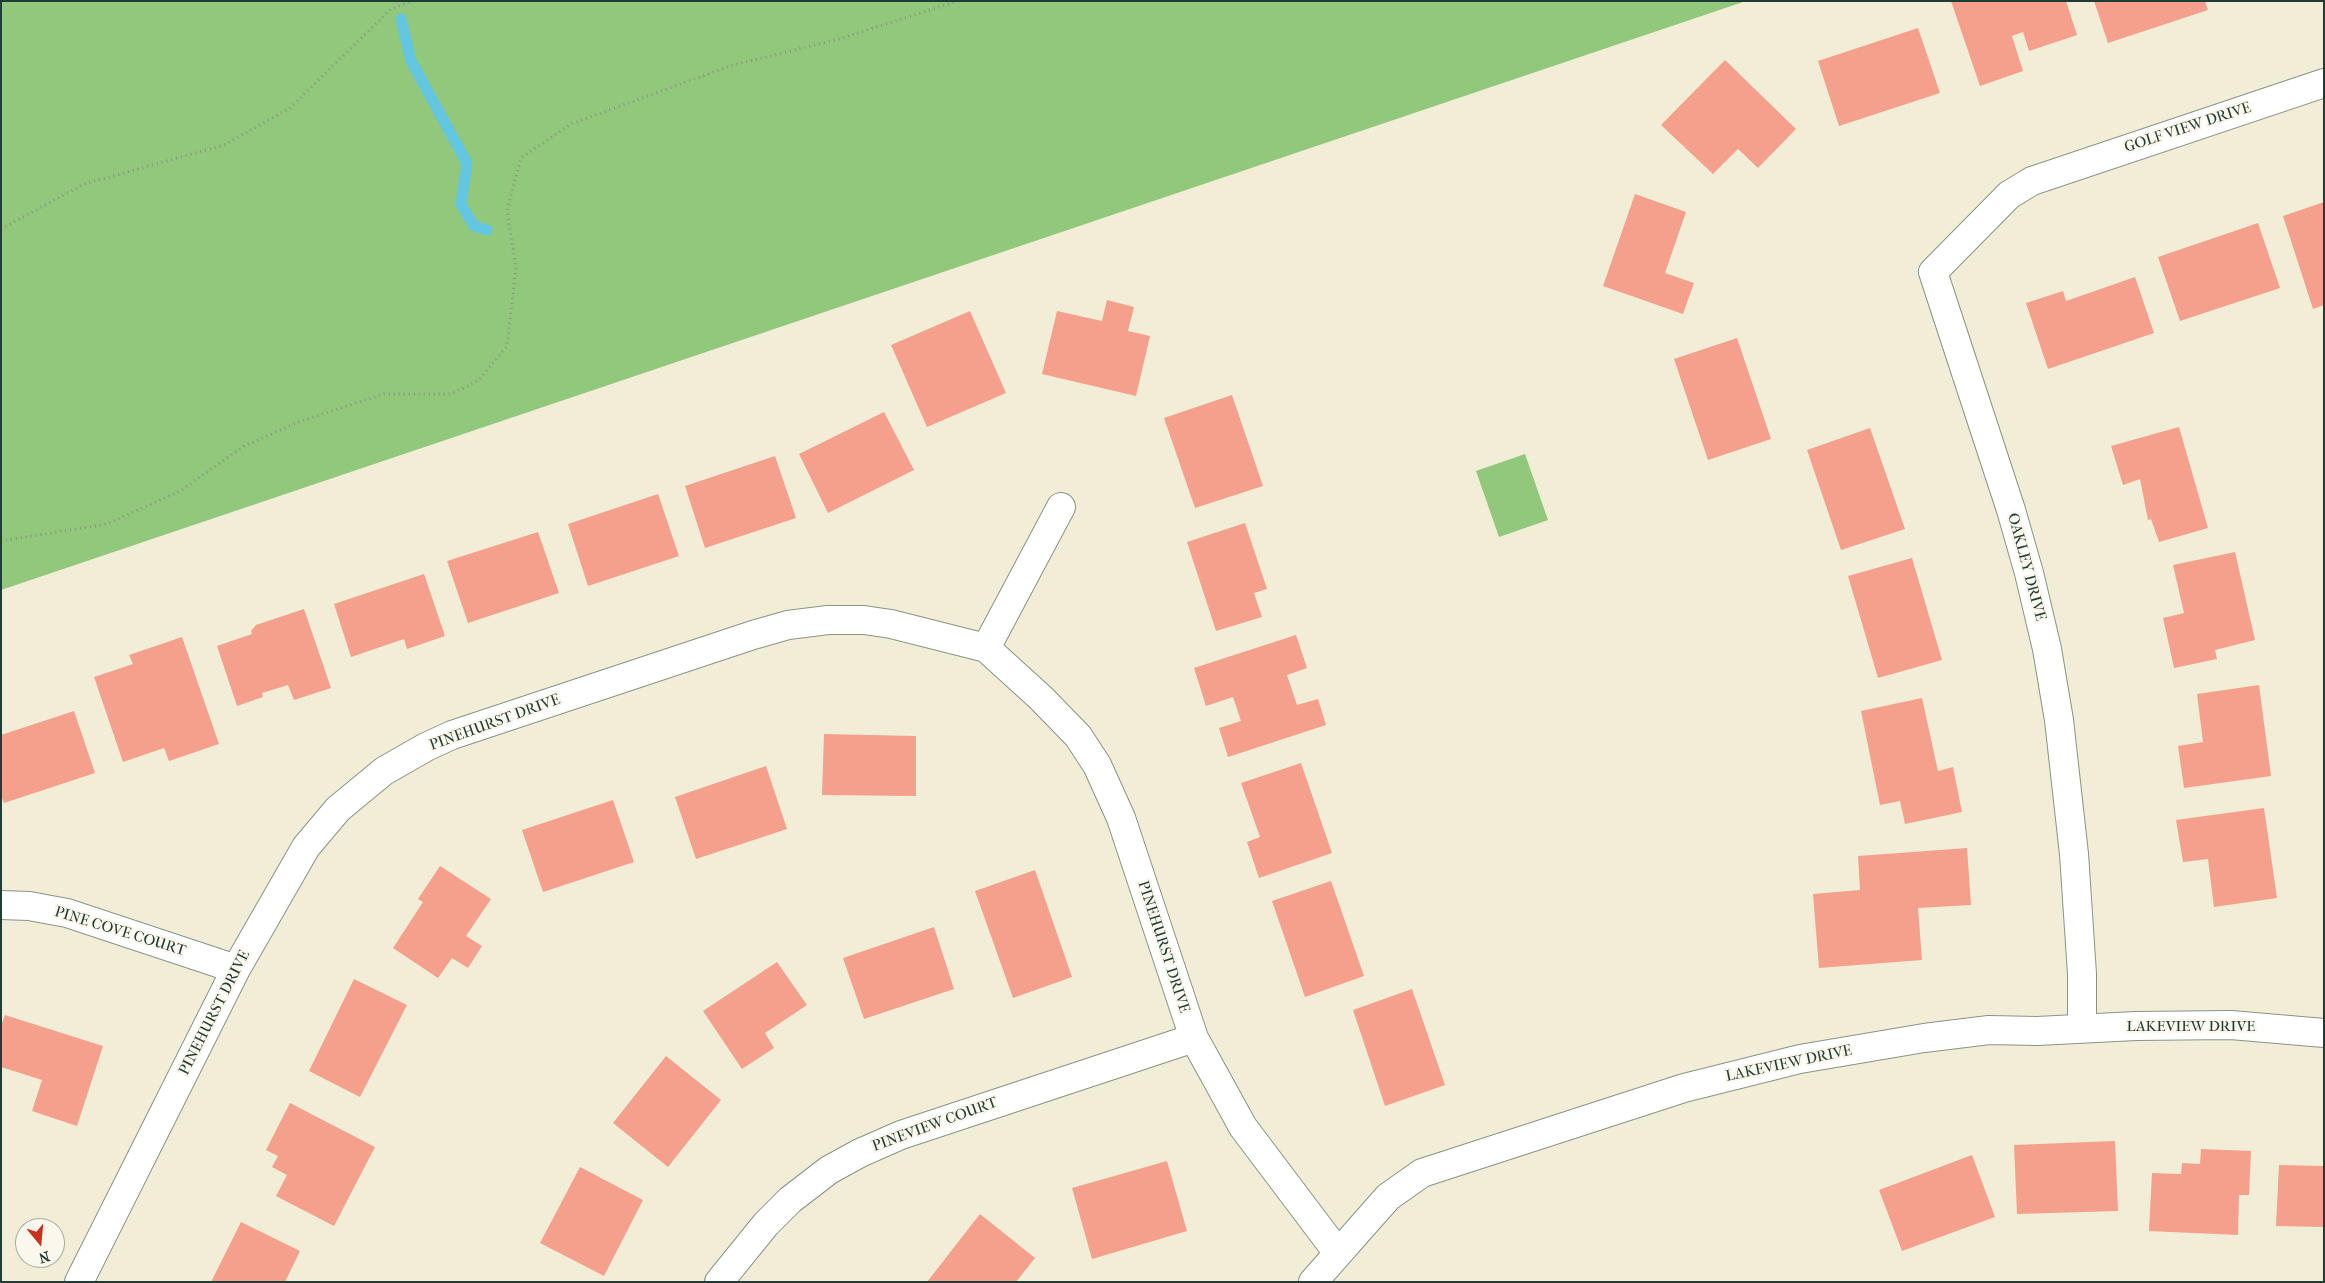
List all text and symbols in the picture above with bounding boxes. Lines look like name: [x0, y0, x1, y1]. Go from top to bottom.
street label: GOLF VIEW DRIVE: [2122, 99, 2254, 157]
street label: OAKLEY DRIVE: [2003, 511, 2049, 623]
street label: PINEHURST DRIVE: [427, 691, 563, 755]
street label: PINEHURST DRIVE: [1133, 879, 1193, 1015]
street label: PINE COVE COURT: [52, 903, 188, 961]
street label: PINEHURST DRIVE: [176, 948, 254, 1078]
street label: LAKEVIEW DRIVE: [2127, 1018, 2255, 1036]
street label: LAKEVIEW DRIVE: [1724, 1042, 1854, 1086]
street label: PINEVIEW COURT: [870, 1094, 1000, 1156]
north arrow: [15, 1218, 65, 1268]
text: N: [37, 1247, 52, 1267]

